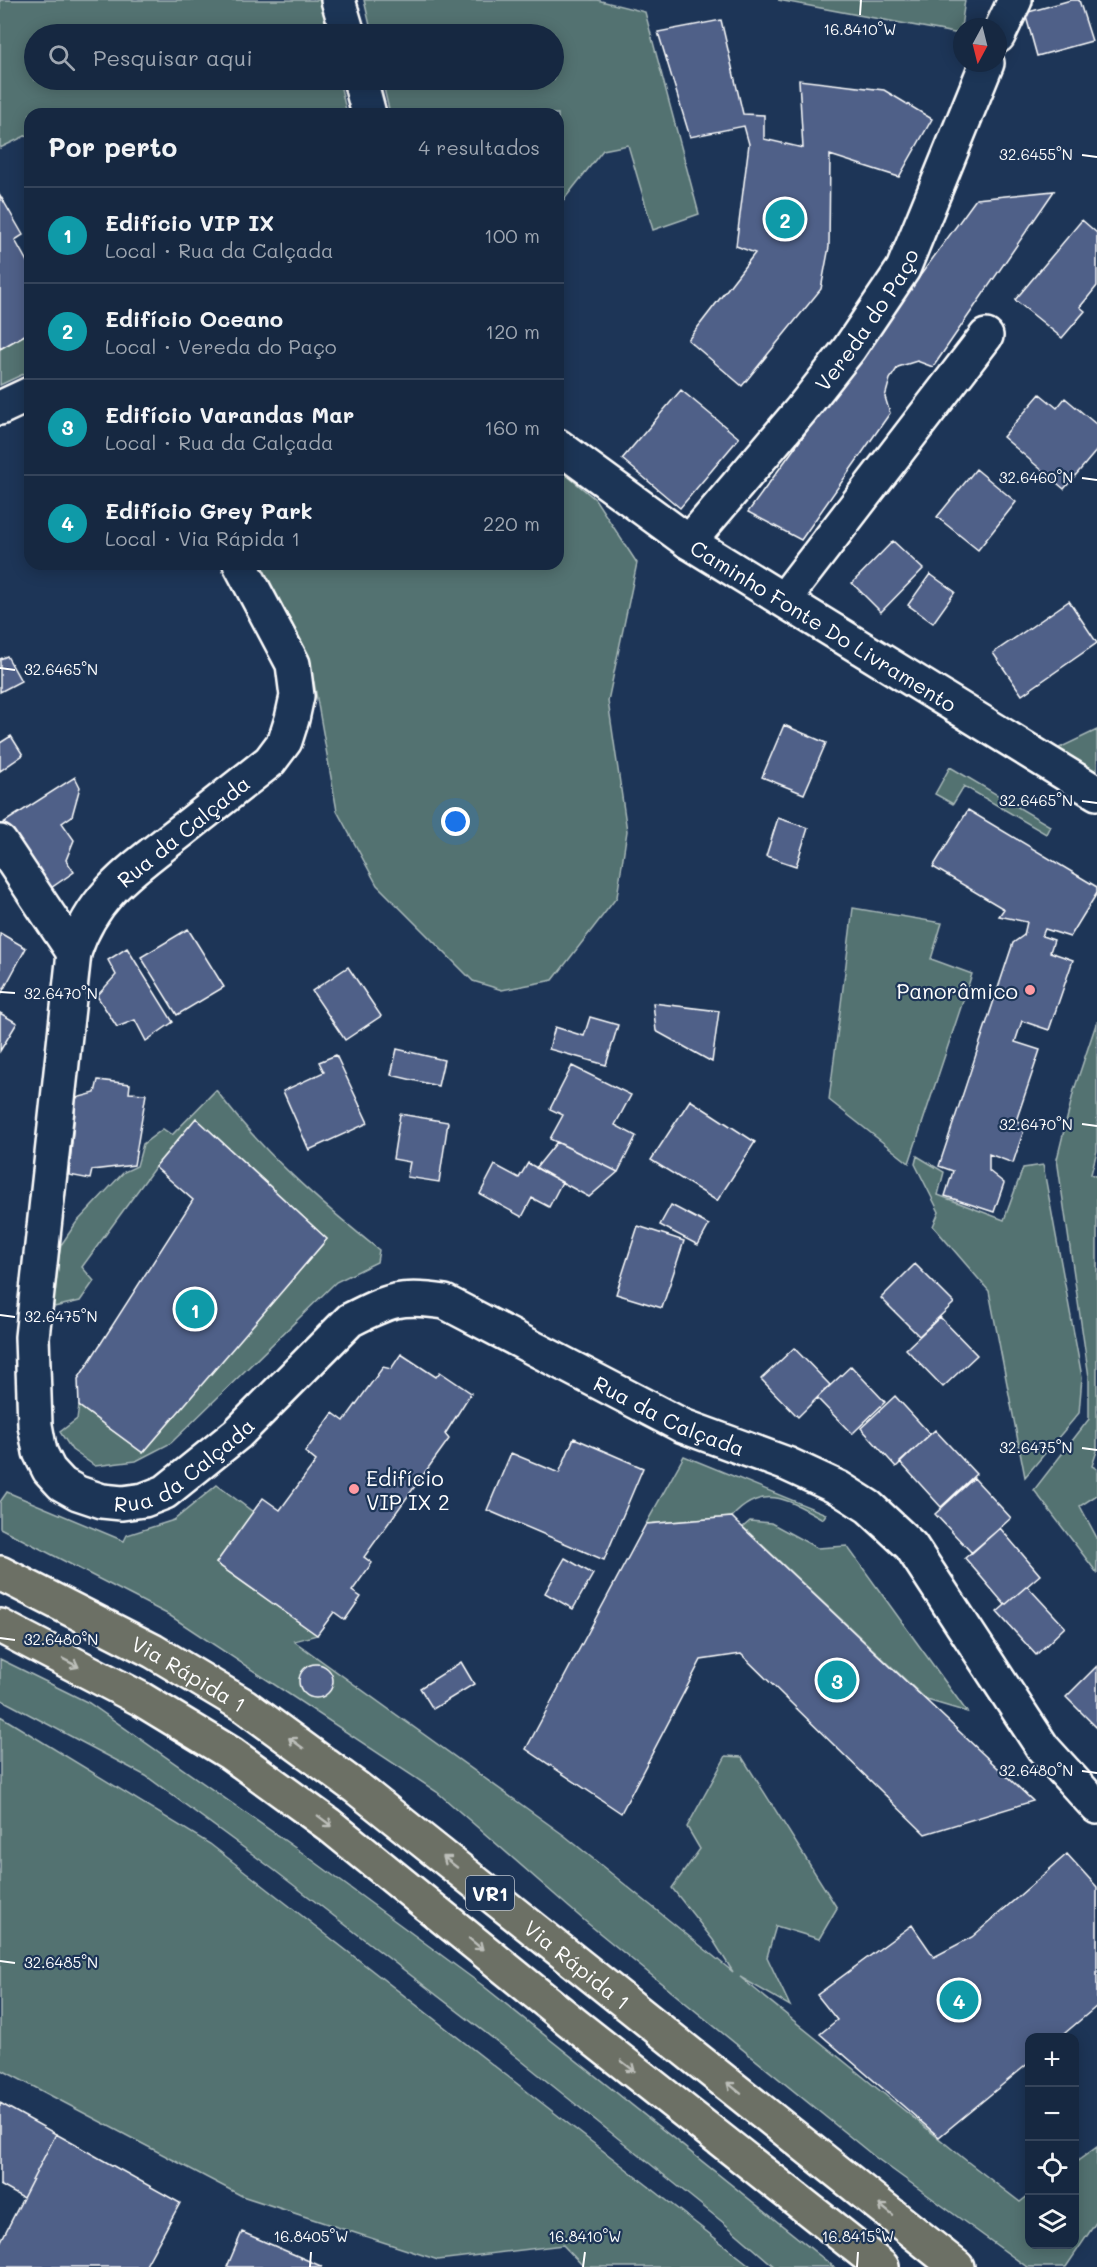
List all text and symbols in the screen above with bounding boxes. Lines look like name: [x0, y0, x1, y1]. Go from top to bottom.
north arrow: [953, 18, 1007, 72]
text: 16.8410°W: [824, 19, 897, 39]
search box: [24, 24, 564, 90]
icon: search: [45, 41, 78, 74]
text: Pesquisar aqui: [93, 43, 253, 72]
text: Por perto: [48, 130, 177, 164]
text: 4 resultados: [418, 134, 540, 160]
text: 32.6455°N: [999, 144, 1073, 164]
pin: 2: [766, 196, 804, 242]
text: Edifício VIP IX: [105, 208, 274, 237]
text: 1: [63, 222, 72, 248]
text: 100 m: [484, 222, 540, 248]
text: Local · Rua da Calçada: [105, 237, 333, 263]
street label: Vereda do Paço: [808, 244, 923, 396]
text: Edifício Oceano: [105, 304, 283, 333]
text: 2: [62, 318, 73, 344]
text: 120 m: [485, 318, 540, 344]
text: Local · Vereda do Paço: [105, 333, 337, 359]
text: Edifício Varandas Mar: [105, 400, 354, 429]
text: 3: [62, 414, 74, 440]
text: 160 m: [484, 414, 540, 440]
text: Local · Rua da Calçada: [105, 429, 333, 455]
text: 32.6460°N: [999, 467, 1073, 487]
text: Edifício Grey Park: [105, 496, 313, 525]
text: 4: [61, 510, 74, 536]
text: 220 m: [483, 510, 540, 536]
text: Local · Via Rápida 1: [105, 525, 300, 551]
street label: Caminho Fonte Do Livramento: [686, 533, 962, 717]
text: 32.6465°N: [24, 659, 98, 679]
street label: Rua da Calçada: [111, 769, 255, 893]
text: 32.6465°N: [999, 790, 1073, 810]
your location: [441, 807, 470, 836]
place label: Panorâmico: [896, 977, 1018, 1004]
text: 32.6470°N: [24, 983, 98, 1003]
marker: Panorâmico: [1023, 983, 1037, 997]
text: 32.6470°N: [999, 1114, 1073, 1134]
pin: 1: [176, 1286, 214, 1332]
text: 32.6475°N: [24, 1306, 98, 1326]
street label: Rua da Calçada: [590, 1369, 749, 1461]
street label: Rua da Calçada: [113, 1412, 259, 1517]
text: 32.6475°N: [999, 1437, 1073, 1457]
place label: Edifício VIP IX 2: [366, 1464, 450, 1515]
marker: Edifício VIP IX 2: [347, 1482, 361, 1496]
text: 32.6480°N: [24, 1629, 98, 1649]
street label: Via Rápida 1: [127, 1629, 251, 1717]
one-way arrow: [61, 1657, 79, 1669]
pin: 3: [818, 1658, 856, 1702]
one-way arrow: [288, 1737, 304, 1749]
text: 32.6480°N: [999, 1760, 1073, 1780]
one-way arrow: [316, 1815, 332, 1828]
one-way arrow: [443, 1855, 459, 1868]
road number: VR1: [466, 1876, 514, 1910]
street label: Via Rápida 1: [519, 1914, 636, 2015]
one-way arrow: [468, 1937, 483, 1951]
text: 32.6485°N: [24, 1952, 98, 1972]
pin: 4: [940, 1978, 978, 2022]
map controls: [1025, 2033, 1079, 2249]
button: +: [1025, 2033, 1079, 2087]
one-way arrow: [620, 2060, 636, 2073]
one-way arrow: [726, 2082, 742, 2095]
button: −: [1025, 2087, 1079, 2141]
button: locate: [1025, 2141, 1079, 2195]
button: layers: [1025, 2195, 1079, 2249]
one-way arrow: [878, 2204, 894, 2217]
text: 16.8405°W: [273, 2226, 349, 2246]
text: 16.8410°W: [549, 2226, 622, 2246]
text: 16.8415°W: [822, 2226, 894, 2246]

